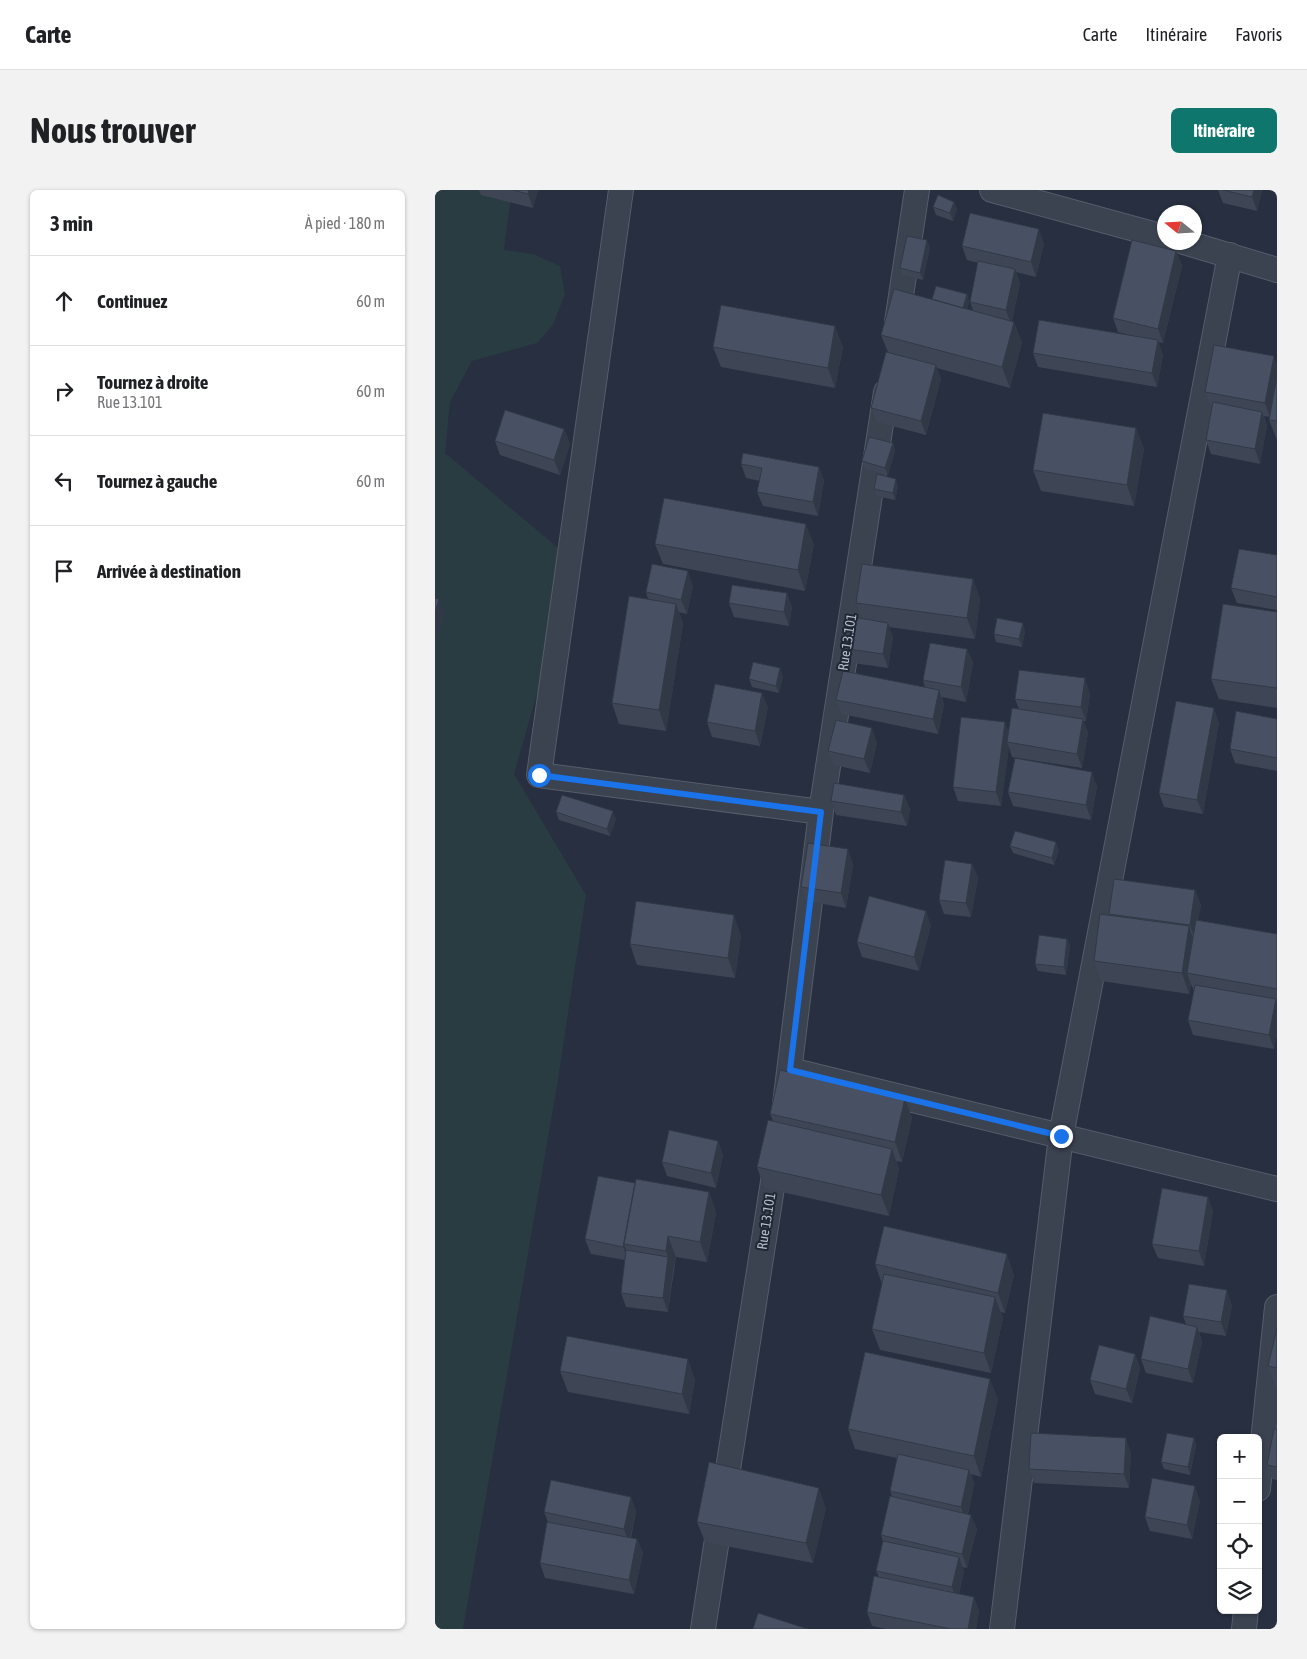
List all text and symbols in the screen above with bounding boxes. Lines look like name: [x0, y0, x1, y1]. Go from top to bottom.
text: Carte: [25, 21, 71, 48]
text: Carte: [1083, 24, 1117, 45]
text: Itinéraire: [1145, 24, 1207, 45]
text: Favoris: [1235, 24, 1282, 45]
button: Itinéraire: [1171, 108, 1277, 153]
text: Nous trouver: [30, 110, 195, 150]
north arrow: [1157, 205, 1202, 250]
text: 3 min: [50, 211, 93, 235]
text: À pied · 180 m: [305, 214, 385, 232]
icon: ahead: [50, 287, 78, 315]
text: Continuez: [97, 290, 167, 312]
text: 60 m: [356, 292, 385, 310]
text: Tournez à droite: [97, 371, 208, 393]
icon: right: [50, 377, 78, 405]
text: 60 m: [356, 382, 385, 400]
text: Rue 13.101: [97, 393, 163, 411]
icon: left: [50, 467, 78, 495]
text: Tournez à gauche: [97, 470, 217, 492]
text: 60 m: [356, 472, 385, 490]
icon: arrive: [50, 557, 78, 585]
text: Arrivée à destination: [97, 560, 241, 582]
street label: Rue 13.101: [835, 612, 859, 672]
route start: [528, 764, 551, 787]
route end: [1050, 1125, 1073, 1148]
street label: Rue 13.101: [754, 1191, 778, 1251]
map controls: [1217, 1434, 1262, 1614]
button: +: [1217, 1434, 1262, 1479]
button: −: [1217, 1479, 1262, 1524]
button: locate: [1217, 1524, 1262, 1569]
button: layers: [1217, 1569, 1262, 1614]

